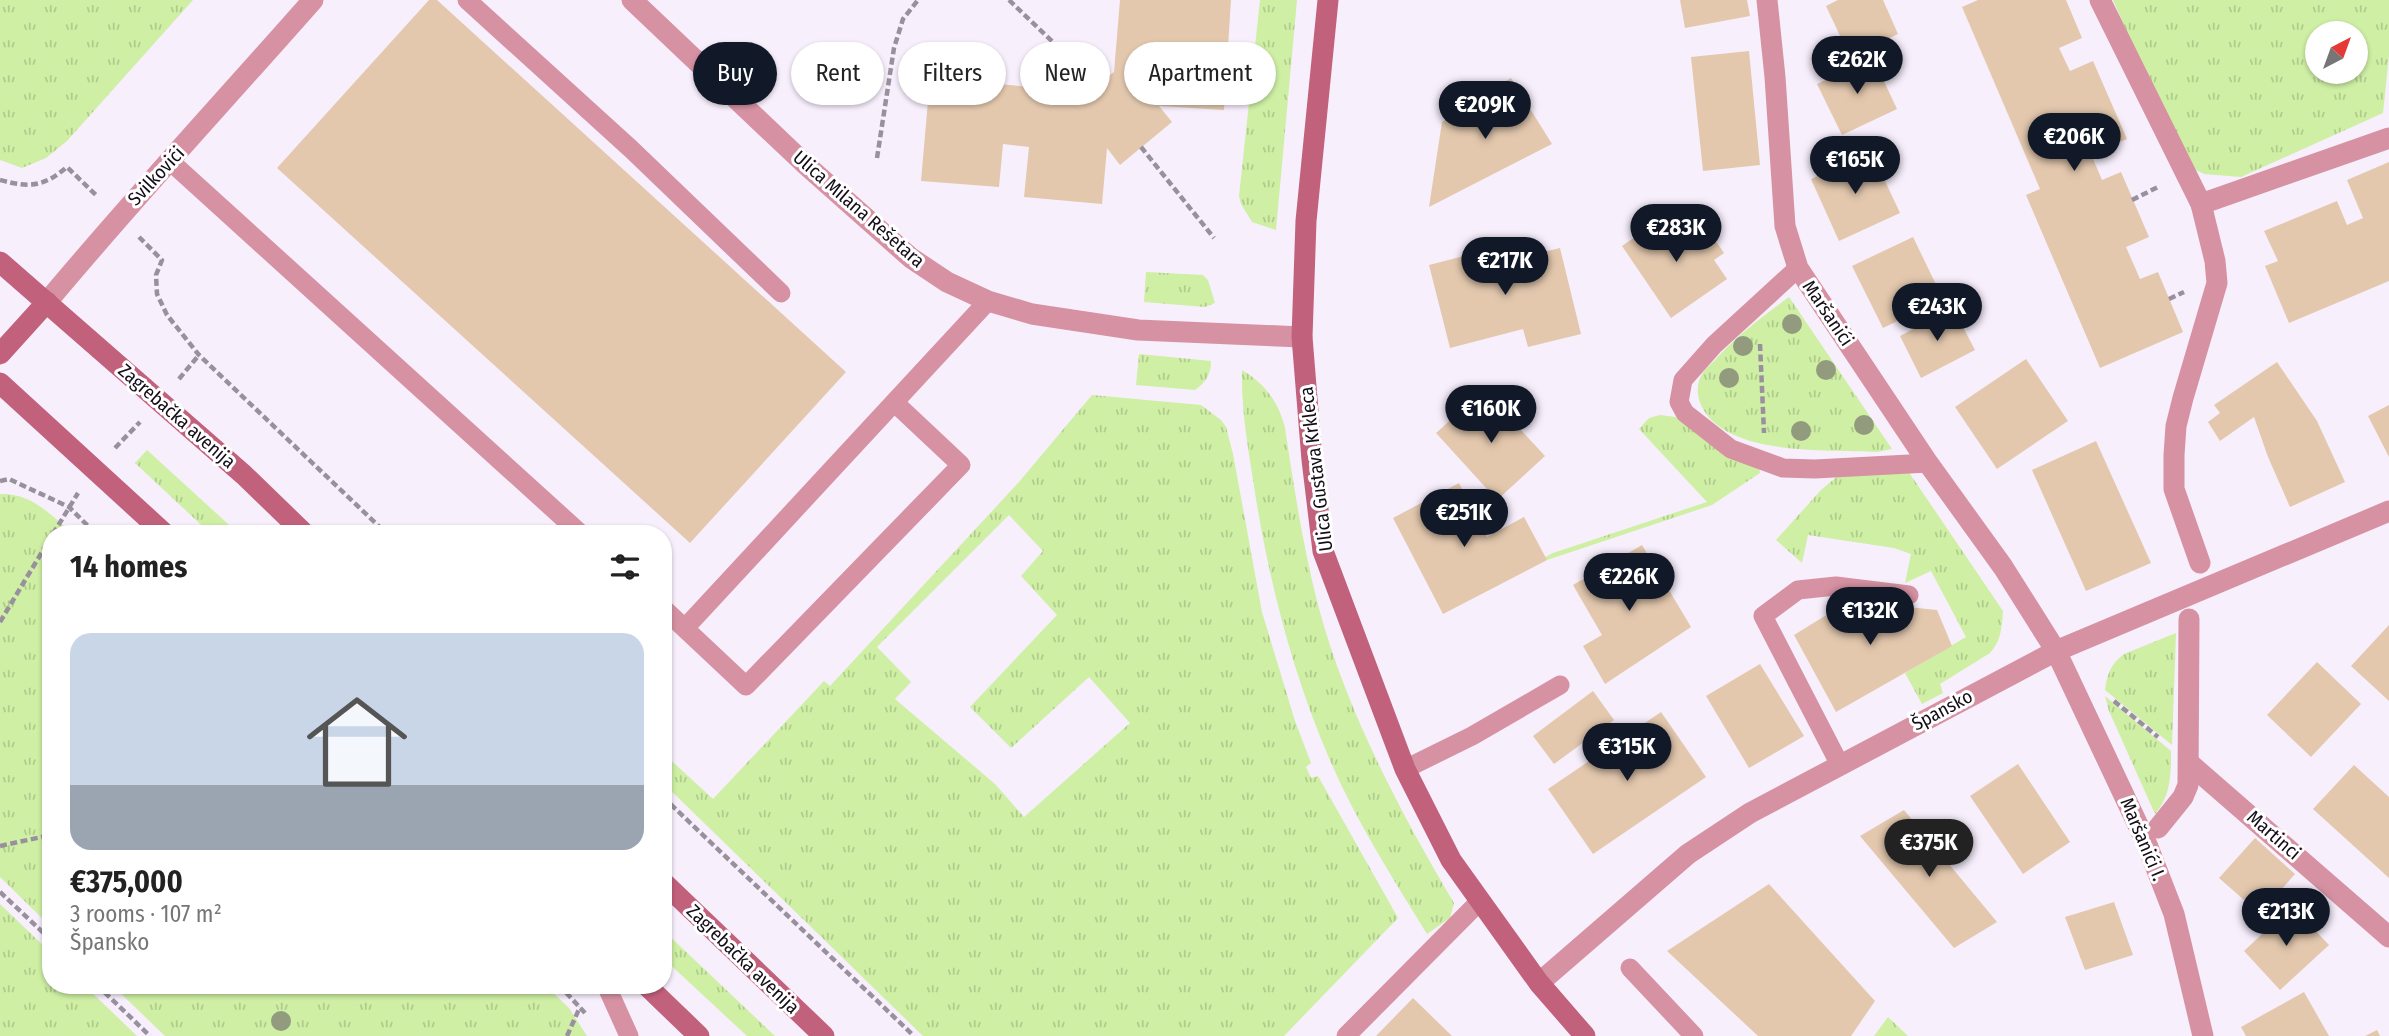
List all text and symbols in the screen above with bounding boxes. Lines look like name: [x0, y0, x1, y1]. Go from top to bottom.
north arrow: [2305, 21, 2368, 84]
map controls: [2305, 21, 2368, 84]
pin: €262K: [1808, 36, 1906, 96]
chip: Buy: [693, 42, 777, 105]
chip: Rent: [791, 42, 884, 105]
chip: Filters: [898, 42, 1006, 105]
chip: New: [1020, 42, 1110, 105]
chip: Apartment: [1124, 42, 1276, 105]
text: €262K: [1828, 45, 1886, 73]
pin: €209K: [1436, 82, 1534, 141]
text: €209K: [1455, 90, 1515, 118]
pin: €206K: [2025, 114, 2123, 173]
text: €206K: [2044, 122, 2104, 150]
pin: €165K: [1806, 136, 1904, 196]
street label: Svilkovići: [123, 142, 189, 210]
text: €165K: [1826, 145, 1884, 173]
street label: Ulica Milana Rešetara: [789, 146, 929, 272]
pin: €283K: [1627, 204, 1725, 264]
text: €283K: [1646, 213, 1706, 241]
pin: €217K: [1456, 238, 1554, 297]
text: €217K: [1477, 246, 1533, 274]
street label: Maršanići: [1798, 276, 1858, 350]
pin: €243K: [1888, 284, 1986, 343]
text: €243K: [1908, 292, 1966, 320]
street label: Zagrebačka avenija: [114, 359, 240, 473]
street label: Ulica Gustava Krkleca: [1294, 385, 1338, 553]
pin: €160K: [1442, 386, 1540, 445]
text: €160K: [1461, 394, 1521, 422]
pin: €251K: [1415, 490, 1513, 549]
text: €251K: [1436, 498, 1492, 526]
icon: filters: [606, 548, 644, 586]
text: 14 homes: [70, 549, 187, 585]
pin: €226K: [1580, 554, 1678, 613]
text: €226K: [1600, 562, 1658, 590]
pin: €132K: [1821, 588, 1919, 647]
text: €132K: [1842, 596, 1898, 624]
icon: home: [294, 679, 420, 805]
street label: Špansko: [1908, 684, 1976, 736]
pin: €315K: [1578, 724, 1676, 783]
text: €315K: [1598, 732, 1656, 760]
street label: Maršanići I.: [2115, 794, 2171, 884]
street label: Martinci: [2243, 806, 2305, 864]
pin: €375K: [1880, 820, 1978, 879]
text: €375K: [1900, 828, 1958, 856]
text: €375,000: [70, 864, 183, 900]
pin: €213K: [2237, 888, 2335, 948]
text: €213K: [2258, 897, 2314, 925]
street label: Zagrebačka avenija: [682, 899, 804, 1019]
text: 3 rooms · 107 m²: [70, 900, 222, 928]
text: Špansko: [70, 928, 149, 956]

